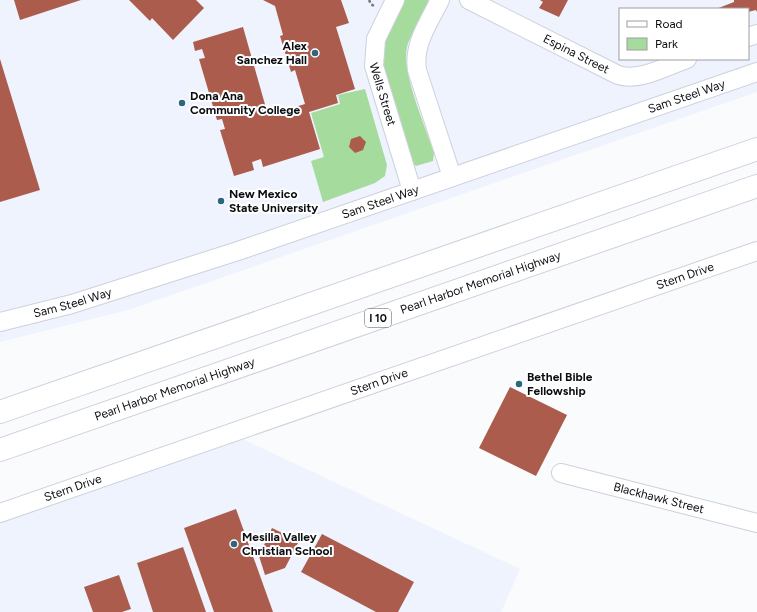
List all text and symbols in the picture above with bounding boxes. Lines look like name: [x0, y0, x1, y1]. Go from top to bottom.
legend: [619, 8, 749, 60]
text: Road: [655, 17, 683, 31]
street label: Espina Street: [541, 32, 612, 77]
text: Park: [655, 37, 678, 51]
place label: Alex Sanchez Hall: [237, 39, 308, 67]
marker: Alex Sanchez Hall: [310, 48, 320, 58]
street label: Wells Street: [366, 61, 399, 128]
street label: Sam Steel Way: [646, 76, 728, 116]
place label: Dona Ana Community College: [190, 89, 300, 117]
marker: Dona Ana Community College: [177, 98, 187, 108]
street label: Sam Steel Way: [340, 182, 421, 222]
place label: New Mexico State University: [229, 187, 318, 215]
marker: New Mexico State University: [216, 196, 226, 206]
street label: Pearl Harbor Memorial Highway: [399, 248, 563, 317]
street label: Stern Drive: [654, 259, 716, 292]
street label: Sam Steel Way: [32, 285, 114, 320]
road number: I 10: [365, 309, 391, 327]
street label: Pearl Harbor Memorial Highway: [93, 354, 257, 424]
street label: Stern Drive: [348, 365, 410, 398]
place label: Bethel Bible Fellowship: [527, 370, 593, 398]
marker: Bethel Bible Fellowship: [514, 379, 524, 389]
street label: Stern Drive: [42, 471, 104, 504]
street label: Blackhawk Street: [612, 480, 706, 516]
place label: Mesilla Valley Christian School: [242, 530, 332, 558]
marker: Mesilla Valley Christian School: [229, 539, 239, 549]

